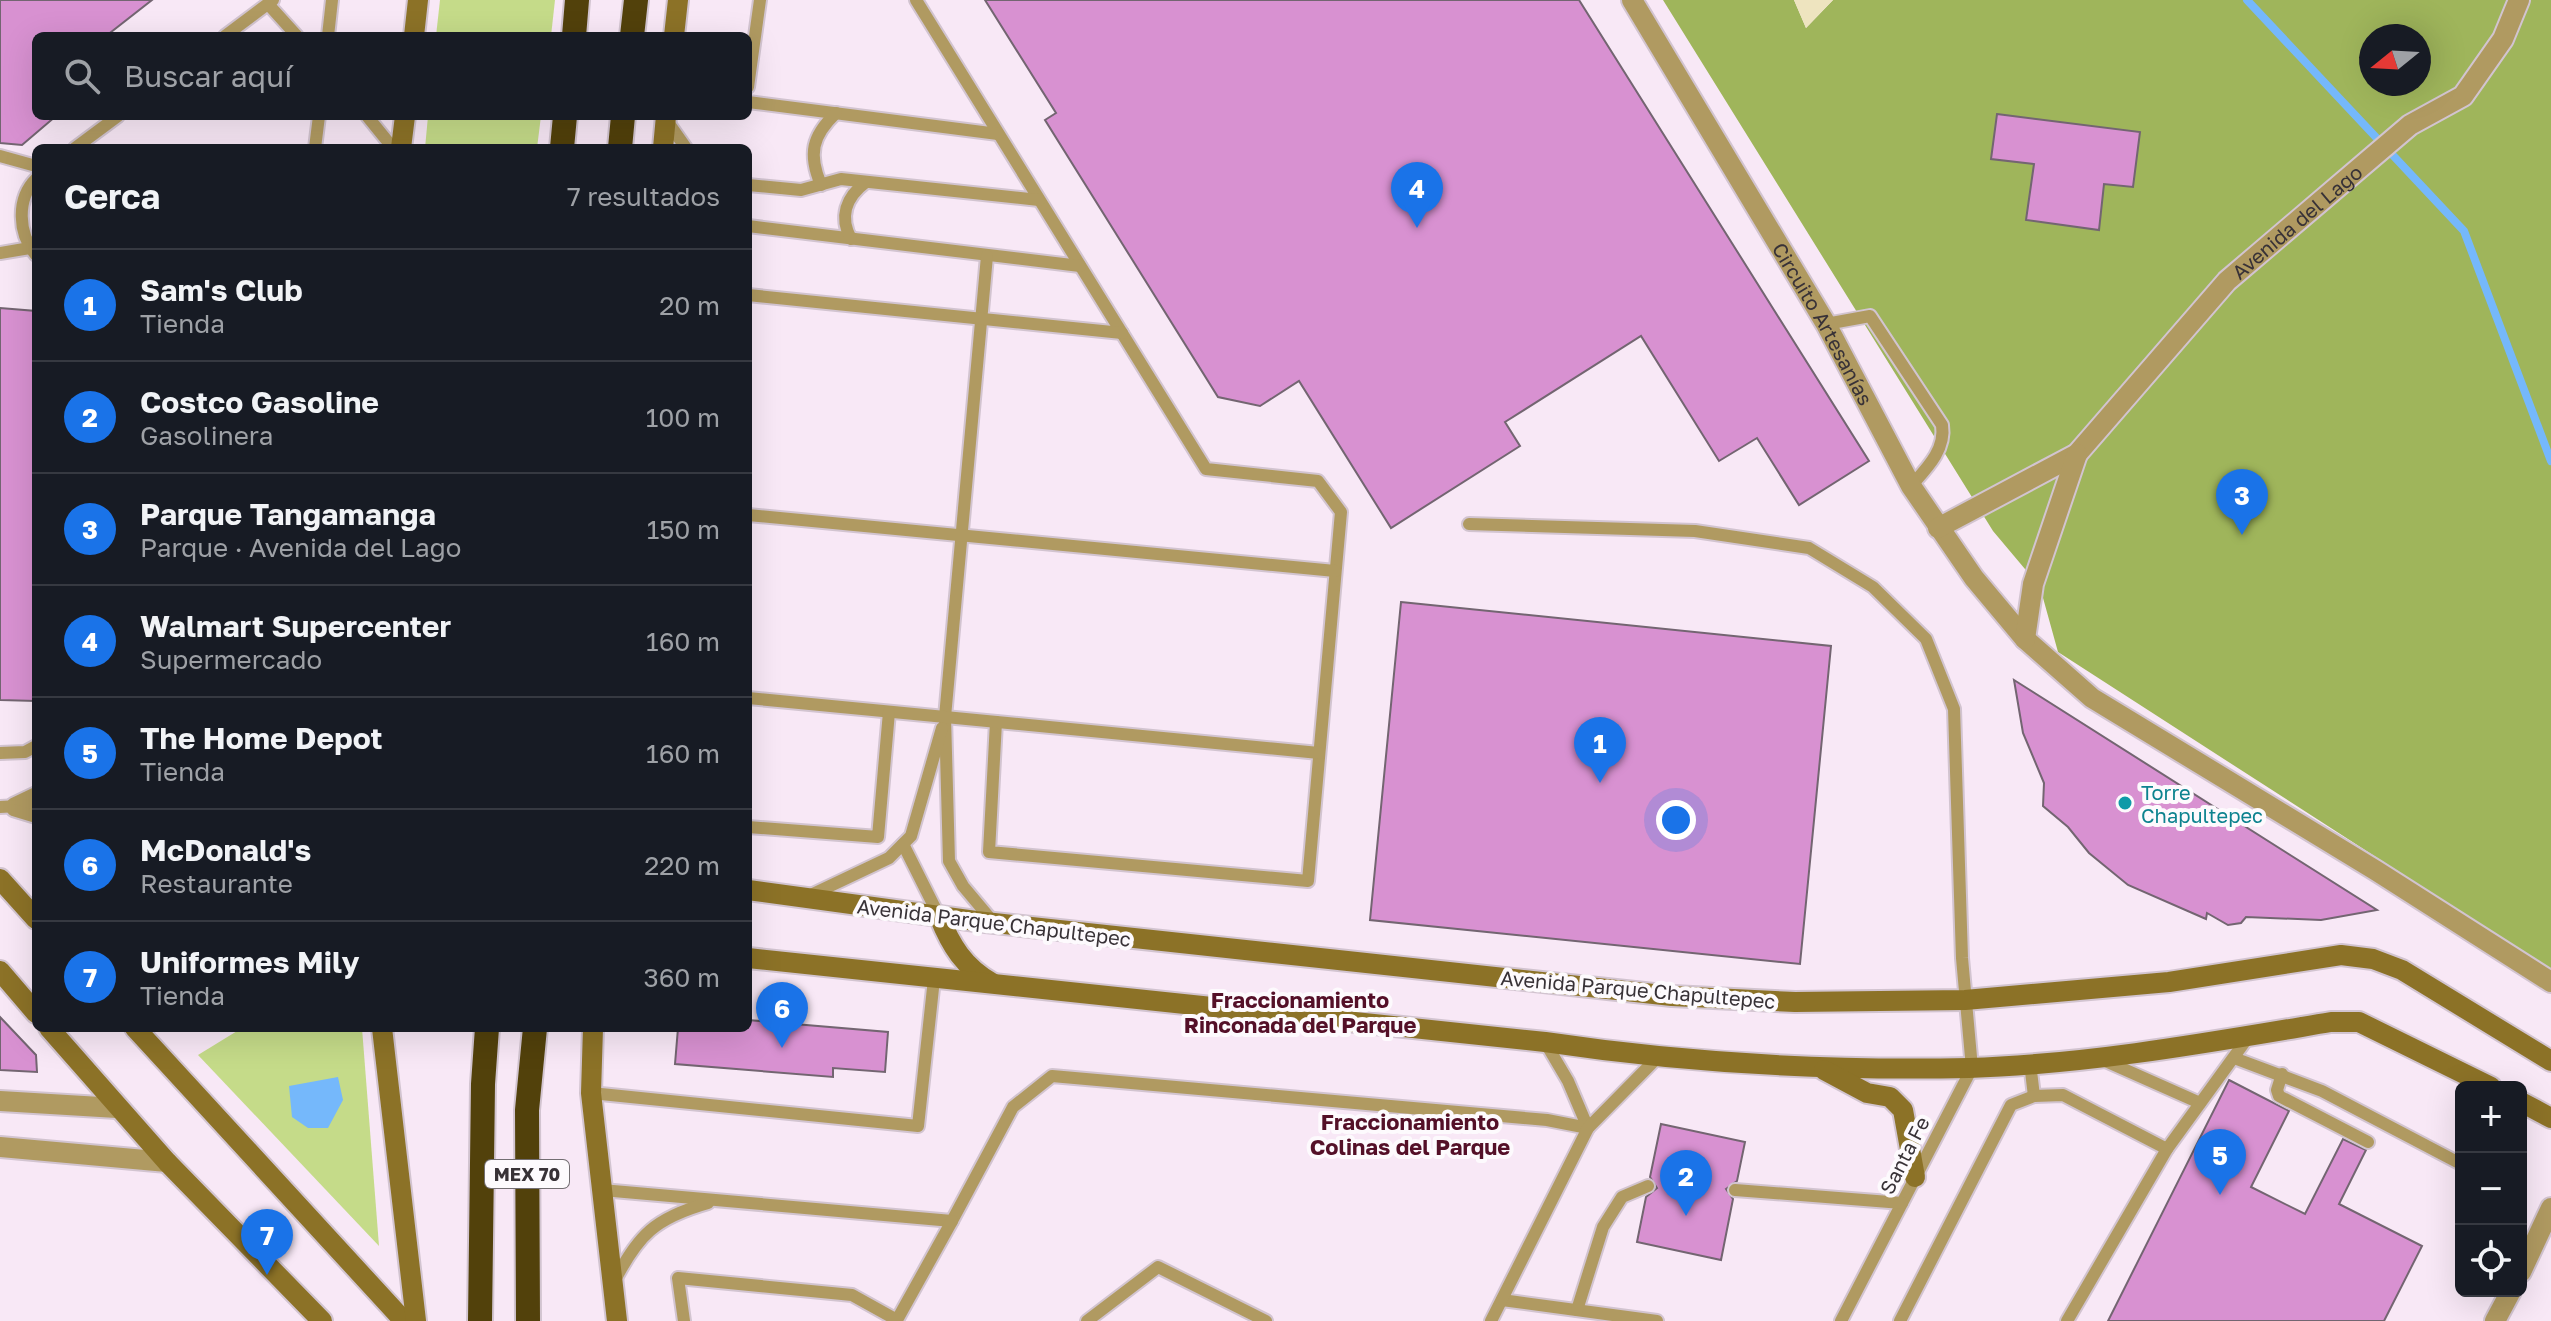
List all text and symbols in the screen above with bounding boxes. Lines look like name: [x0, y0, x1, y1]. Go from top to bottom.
north arrow: [2359, 24, 2431, 96]
search box: [32, 32, 752, 120]
icon: search: [60, 54, 104, 98]
text: Buscar aquí: [124, 58, 292, 94]
street label: Avenida del Lago: [2227, 159, 2367, 284]
pin: 4: [1391, 162, 1443, 228]
text: Cerca: [64, 176, 160, 216]
text: 7 resultados: [567, 181, 720, 212]
street label: Circuito Artesanías: [1768, 238, 1878, 409]
text: Sam's Club: [140, 272, 303, 308]
text: 1: [83, 290, 97, 321]
text: 20 m: [659, 290, 720, 321]
text: Tienda: [140, 308, 225, 339]
text: Costco Gasoline: [140, 384, 379, 420]
text: 2: [82, 402, 98, 433]
text: 100 m: [646, 402, 720, 433]
text: Gasolinera: [140, 420, 273, 451]
pin: 3: [2216, 469, 2268, 535]
text: Parque Tangamanga: [140, 496, 436, 532]
text: 3: [82, 514, 98, 545]
text: 150 m: [647, 514, 720, 545]
text: Parque · Avenida del Lago: [140, 532, 461, 563]
text: Walmart Supercenter: [140, 608, 451, 644]
text: 4: [82, 626, 98, 657]
text: 160 m: [646, 626, 720, 657]
text: Supermercado: [140, 644, 322, 675]
pin: 1: [1574, 717, 1626, 783]
text: The Home Depot: [140, 720, 383, 756]
text: 5: [82, 738, 98, 769]
text: 160 m: [646, 738, 720, 769]
text: Tienda: [140, 756, 225, 787]
place label: Torre Chapultepec: [2141, 780, 2263, 827]
marker: Torre Chapultepec: [2116, 794, 2134, 812]
your location: [1656, 800, 1696, 840]
text: McDonald's: [140, 832, 311, 868]
text: 6: [82, 850, 98, 881]
text: 220 m: [644, 850, 720, 881]
text: Restaurante: [140, 868, 293, 899]
street label: Avenida Parque Chapultepec: [856, 893, 1132, 951]
text: Uniformes Mily: [140, 944, 359, 980]
text: 7: [83, 962, 97, 993]
text: 360 m: [643, 962, 720, 993]
street label: Avenida Parque Chapultepec: [1500, 965, 1776, 1013]
text: Tienda: [140, 980, 225, 1011]
pin: 6: [756, 982, 808, 1048]
district label: Fraccionamiento Rinconada del Parque: [1184, 986, 1416, 1038]
map controls: [2455, 1081, 2527, 1297]
button: +: [2455, 1081, 2527, 1153]
district label: Fraccionamiento Colinas del Parque: [1310, 1108, 1510, 1160]
street label: Santa Fe: [1874, 1112, 1934, 1198]
pin: 5: [2194, 1129, 2246, 1195]
pin: 2: [1660, 1150, 1712, 1216]
button: −: [2455, 1153, 2527, 1225]
road number: MEX 70: [485, 1160, 569, 1188]
pin: 7: [241, 1209, 293, 1275]
button: locate: [2455, 1225, 2527, 1297]

